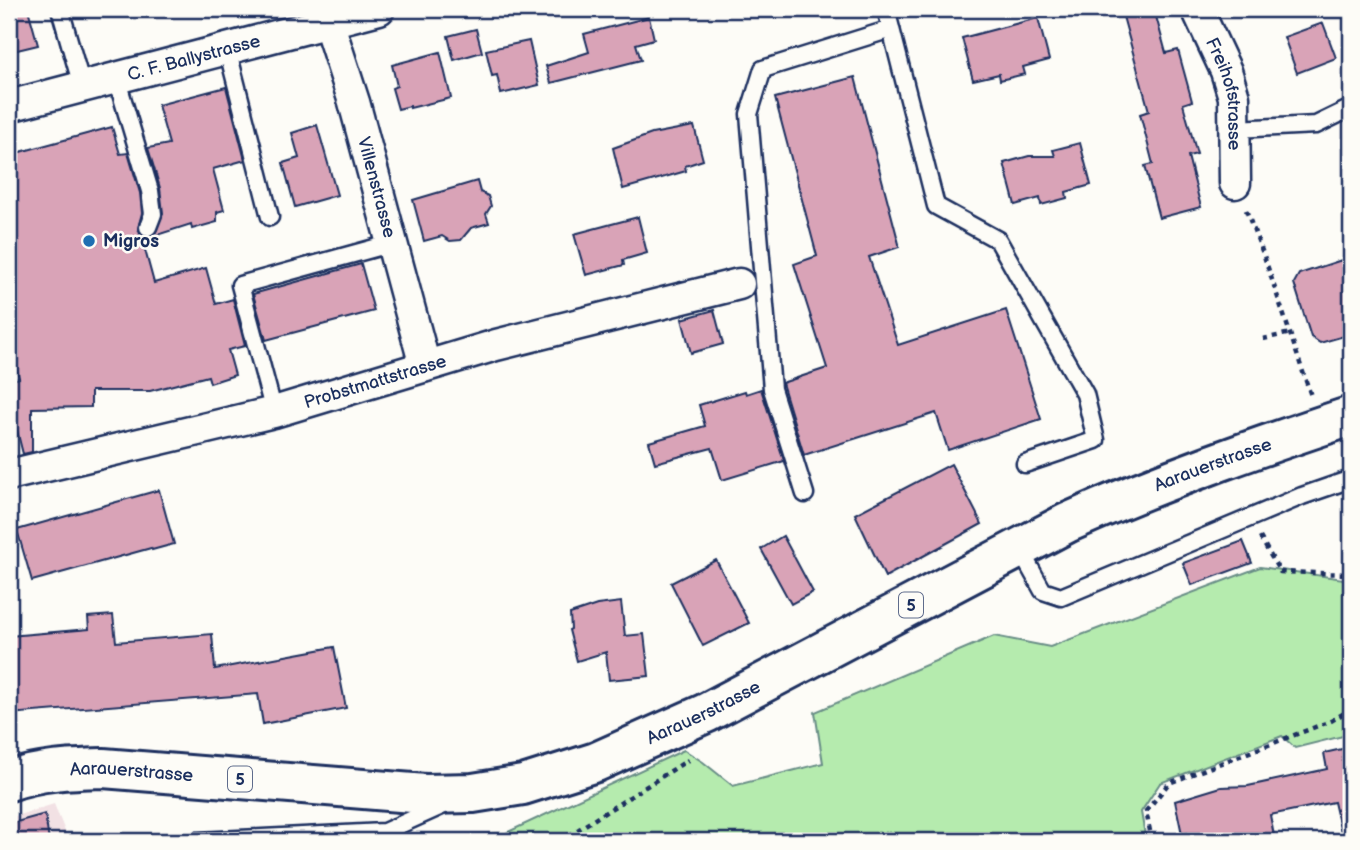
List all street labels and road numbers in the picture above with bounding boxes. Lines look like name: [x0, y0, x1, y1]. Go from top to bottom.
street label: C. F. Ballystrasse: [125, 30, 263, 86]
street label: Freihofstrasse: [1201, 35, 1245, 151]
street label: Villenstrasse: [353, 135, 400, 240]
street label: Probstmattstrasse: [302, 350, 449, 413]
street label: Aarauerstrasse: [1151, 434, 1275, 496]
road number: 5: [899, 592, 923, 618]
street label: Aarauerstrasse: [644, 676, 764, 749]
street label: Aarauerstrasse: [69, 758, 194, 786]
road number: 5: [228, 766, 252, 792]

